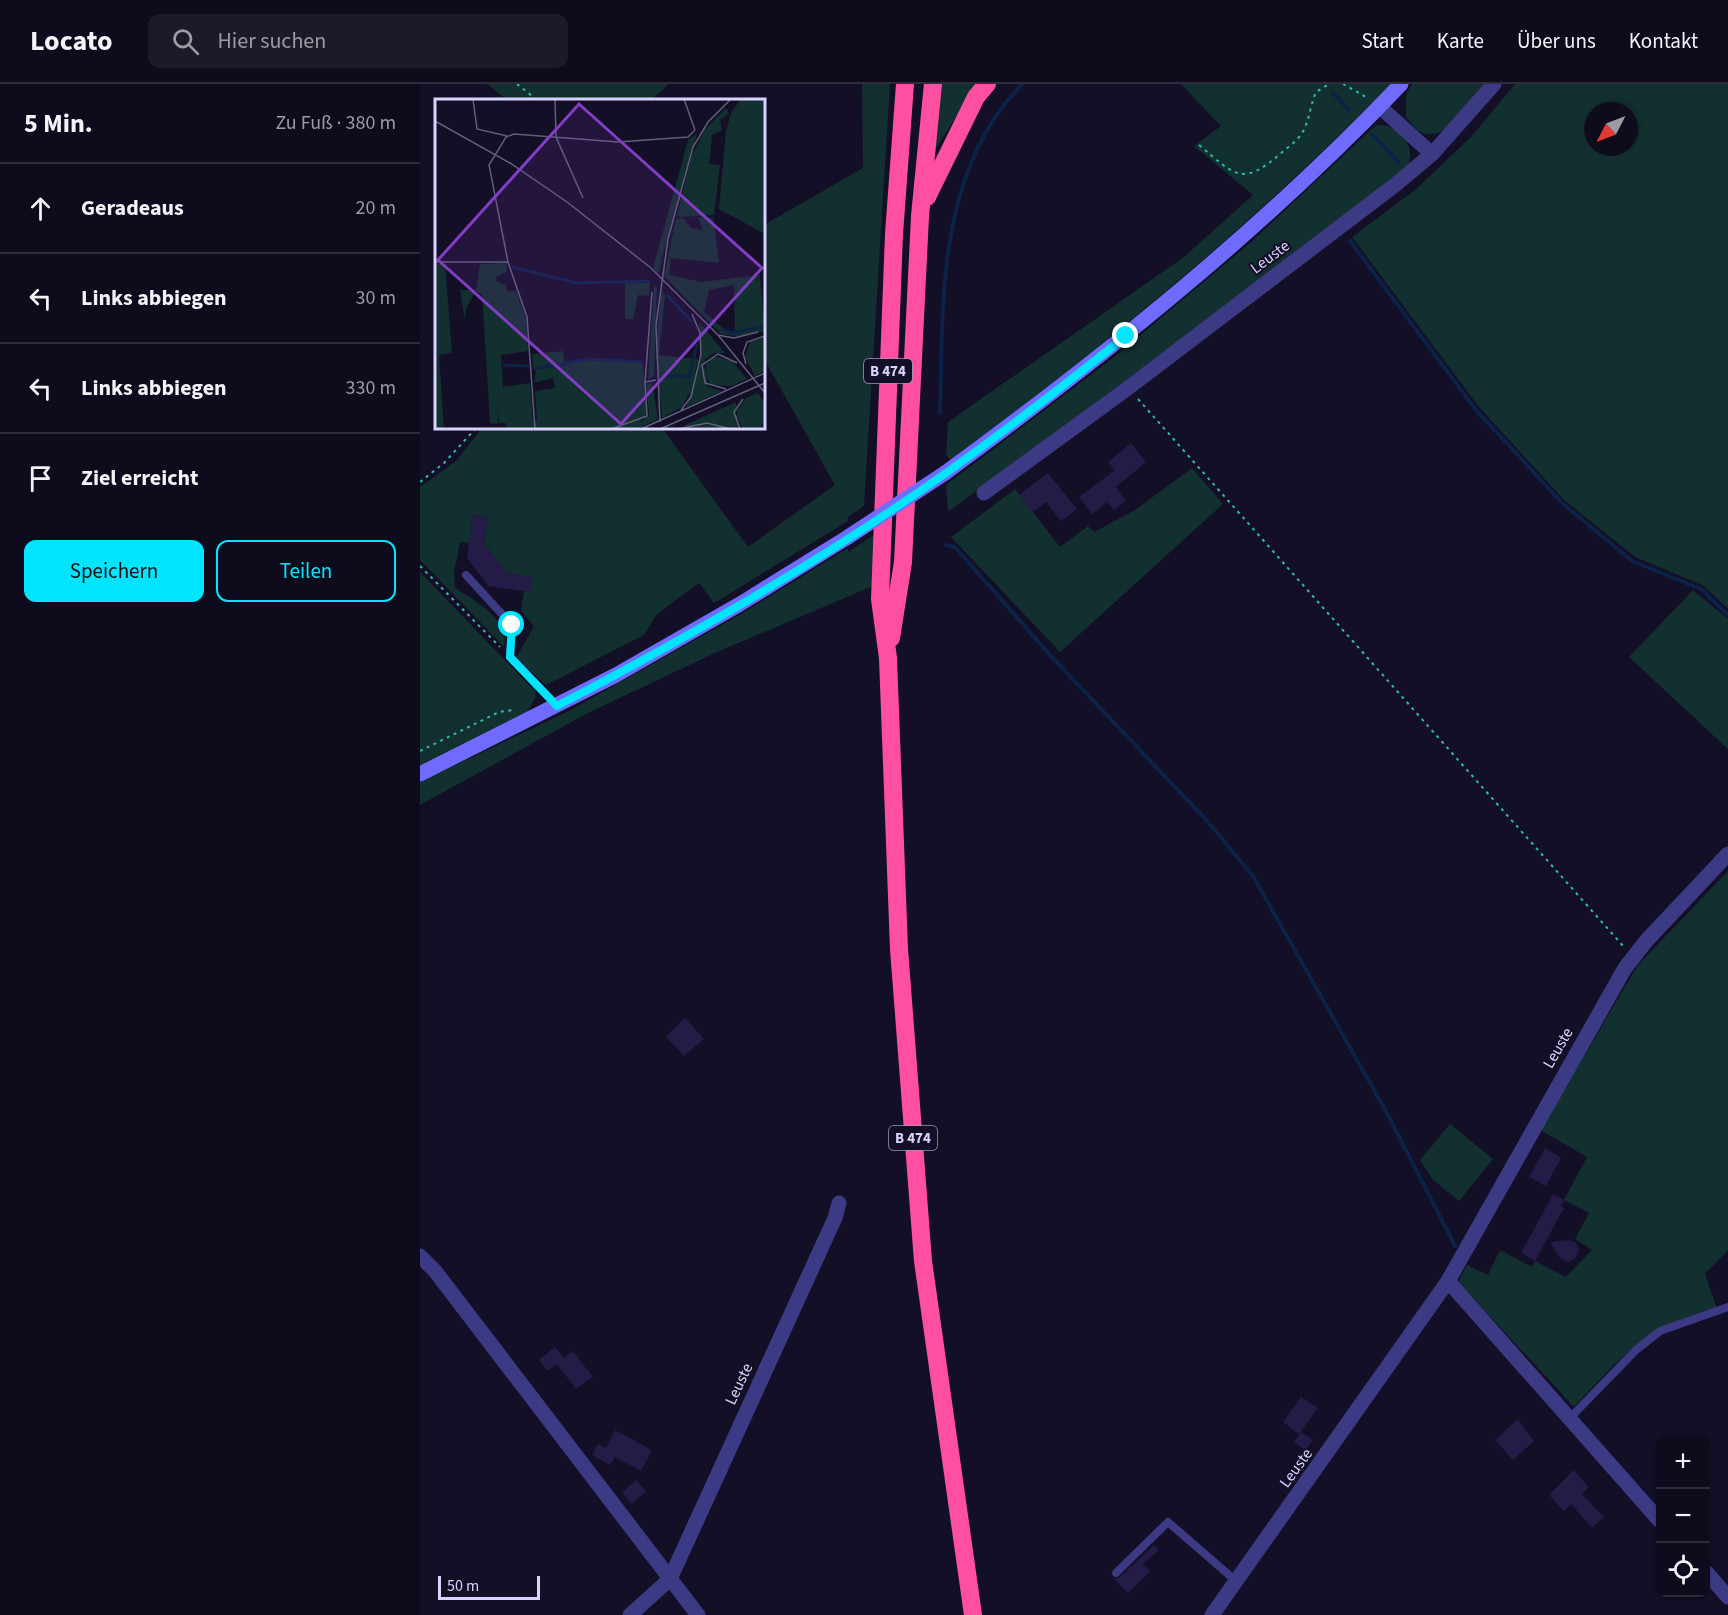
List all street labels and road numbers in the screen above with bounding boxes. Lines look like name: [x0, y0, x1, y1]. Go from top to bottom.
street label: Leuste: [1246, 235, 1294, 279]
road number: B 474: [864, 359, 912, 383]
street label: Leuste: [1538, 1024, 1578, 1072]
road number: B 474: [889, 1126, 937, 1150]
street label: Leuste: [720, 1359, 758, 1408]
street label: Leuste: [1274, 1444, 1318, 1492]

